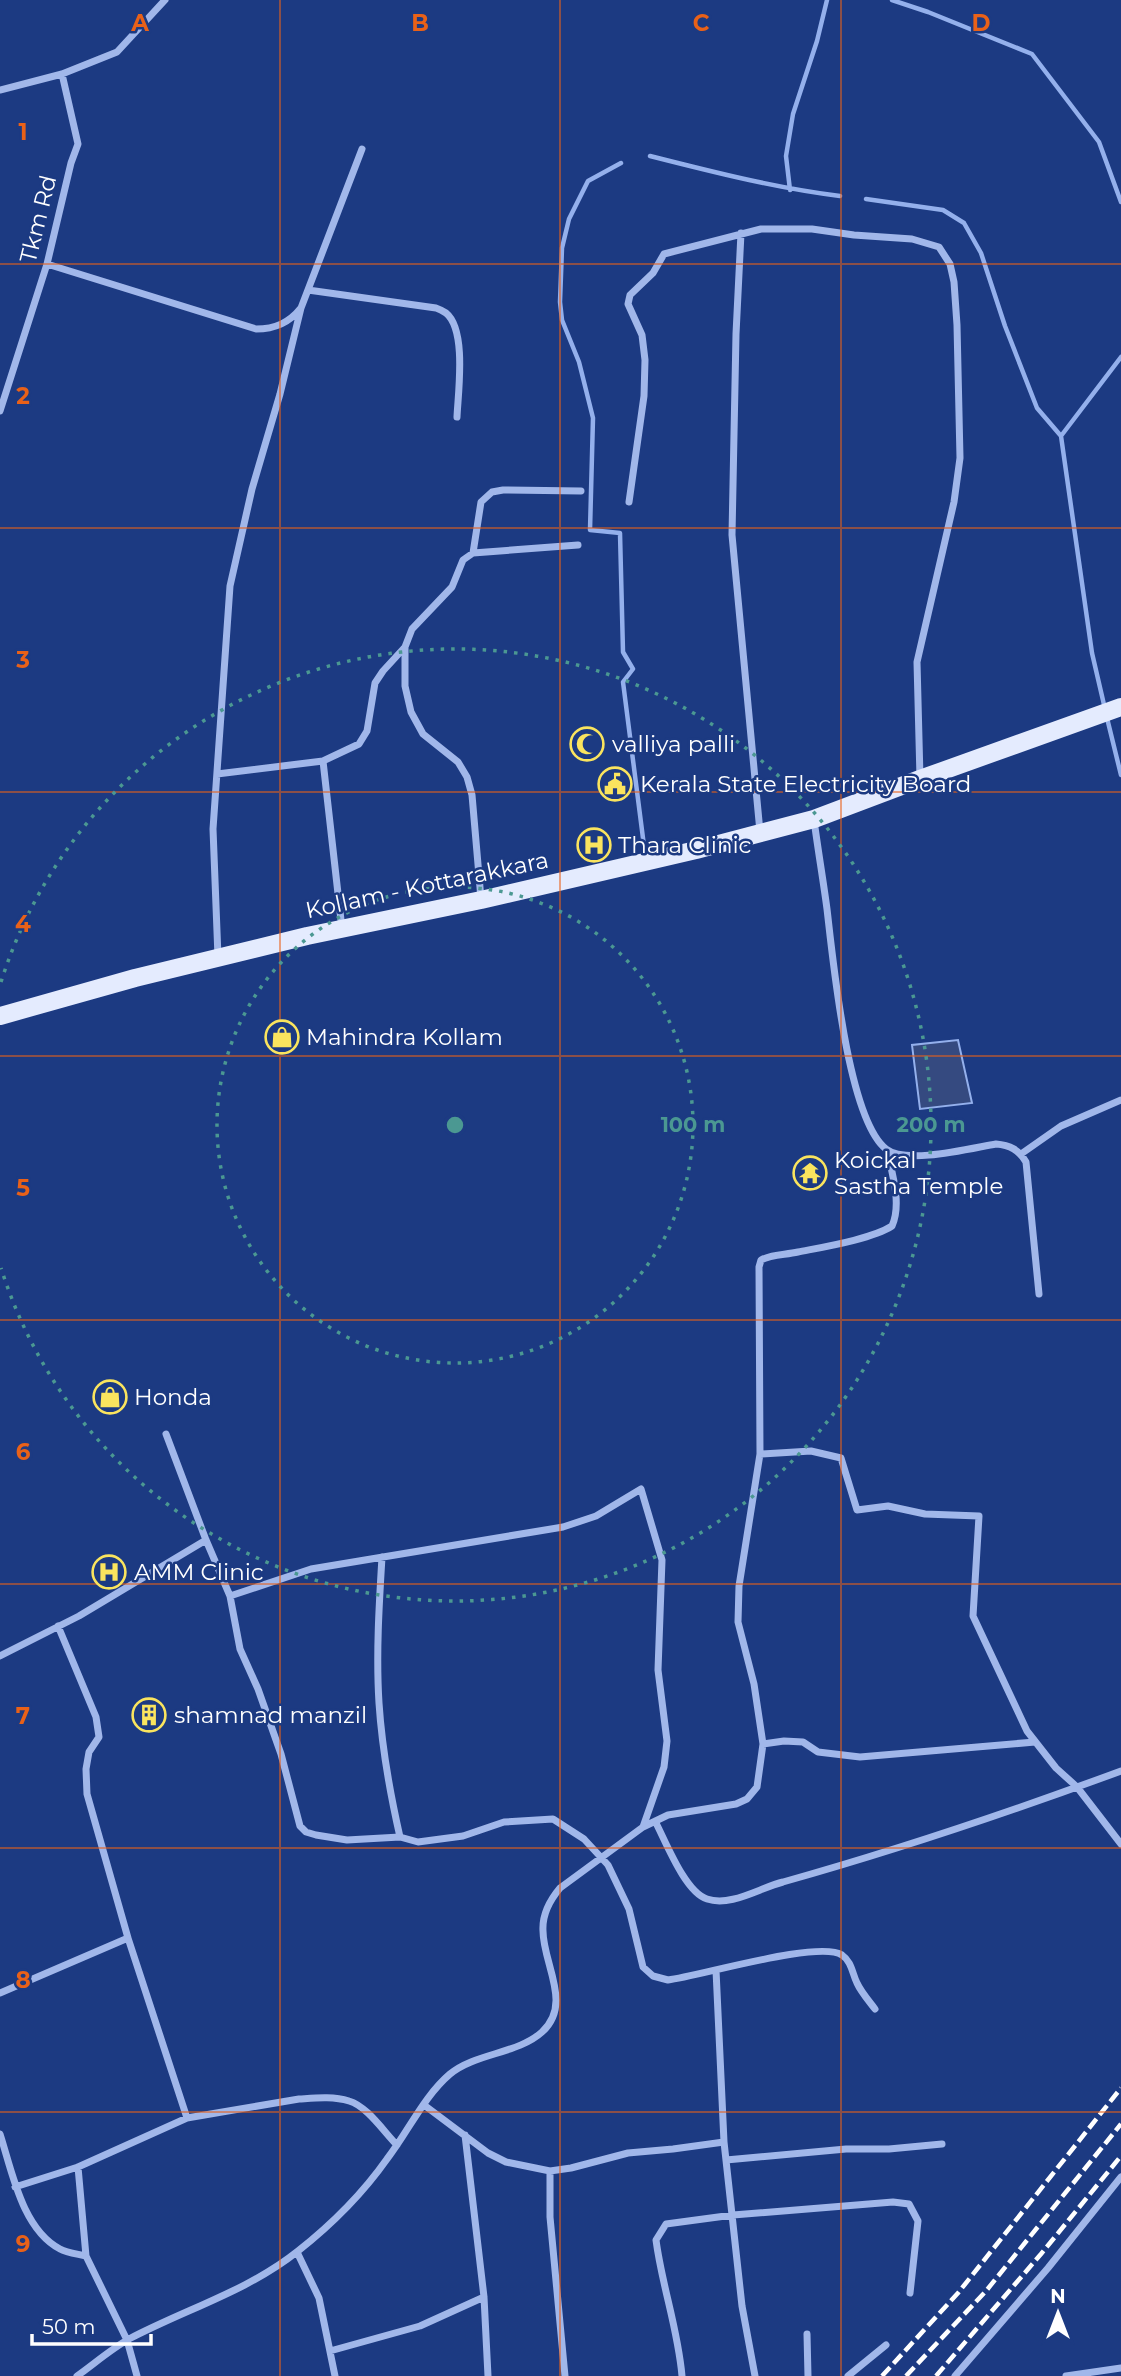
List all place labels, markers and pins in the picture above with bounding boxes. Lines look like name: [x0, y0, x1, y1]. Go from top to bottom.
mosque icon: valliya palli: [568, 725, 606, 763]
place label: valliya palli: [612, 730, 735, 758]
public building icon: Kerala State Electricity Board: [596, 765, 634, 803]
place label: Kerala State Electricity Board: [640, 770, 971, 798]
hospital icon: Thara Clinic: [575, 826, 613, 864]
place label: Thara Clinic: [618, 831, 752, 859]
shop icon: Mahindra Kollam: [263, 1018, 301, 1056]
place label: Mahindra Kollam: [306, 1023, 503, 1051]
centre of rings: [443, 1113, 467, 1137]
place label: Koickal Sastha Temple: [834, 1146, 1003, 1200]
temple icon: Koickal Sastha Temple: [791, 1154, 829, 1192]
shop icon: Honda: [91, 1378, 129, 1416]
place label: Honda: [134, 1383, 212, 1411]
hospital icon: AMM Clinic: [90, 1553, 128, 1591]
place label: AMM Clinic: [134, 1558, 264, 1586]
building icon: shamnad manzil: [130, 1696, 168, 1734]
place label: shamnad manzil: [174, 1701, 367, 1729]

